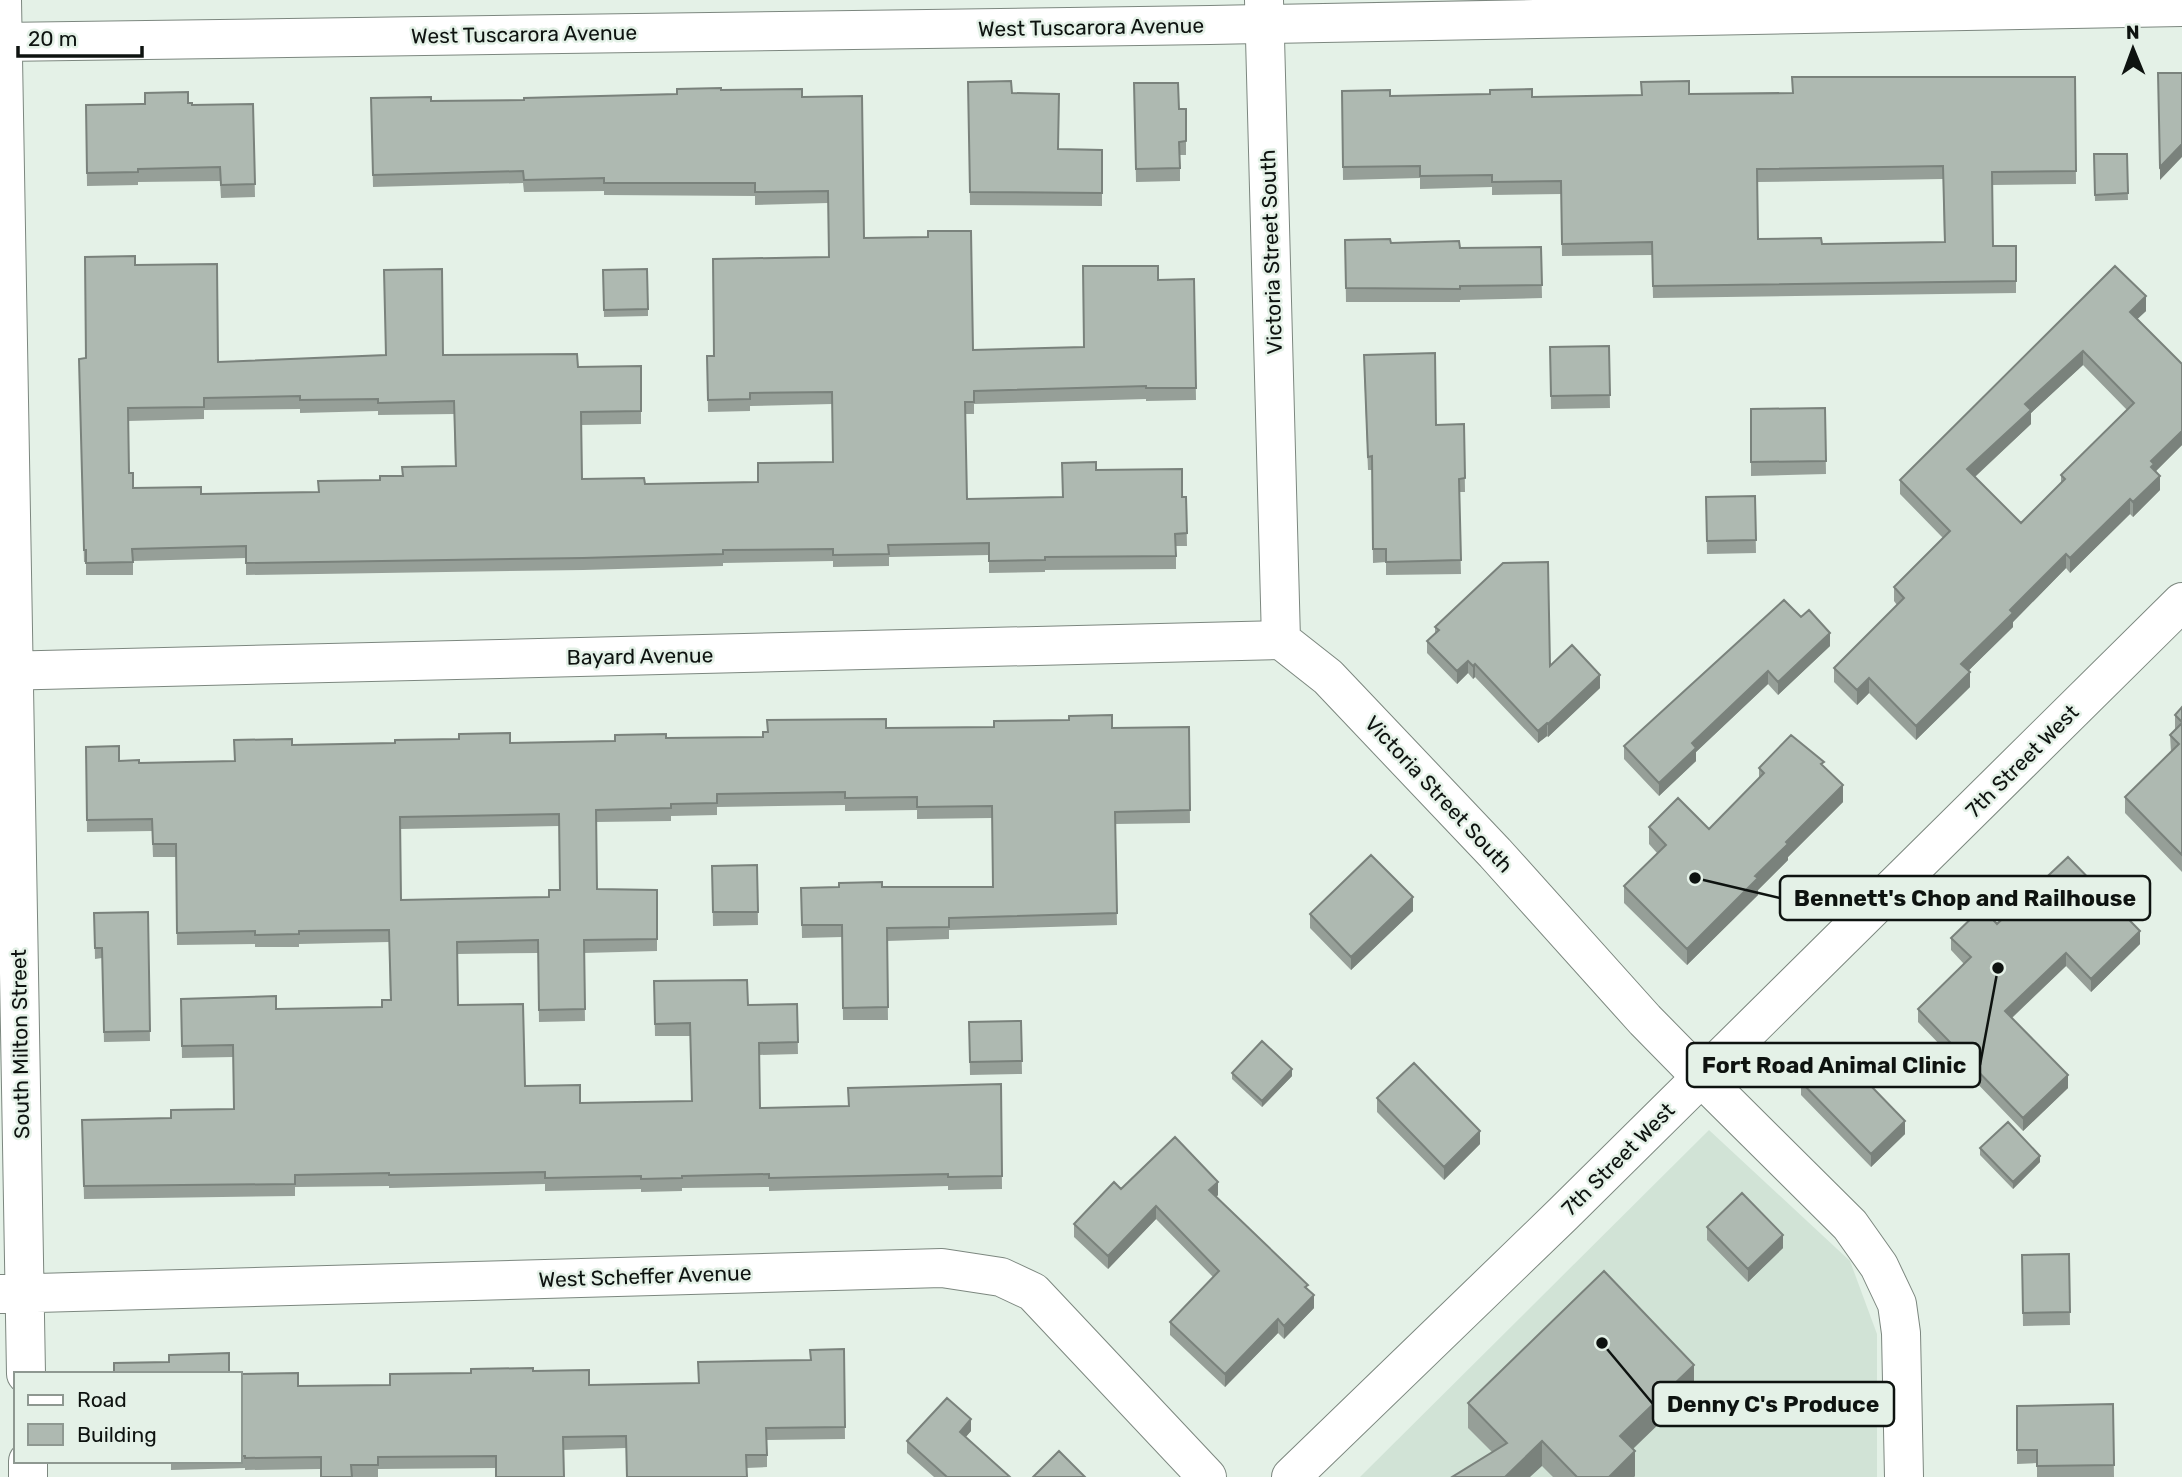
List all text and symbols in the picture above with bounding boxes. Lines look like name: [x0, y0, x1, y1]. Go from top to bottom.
street label: West Tuscarora Avenue: [978, 13, 1204, 41]
scale bar: [18, 14, 142, 58]
north arrow: [2098, 14, 2168, 84]
street label: West Tuscarora Avenue: [411, 20, 637, 48]
text: N: [2126, 21, 2140, 44]
text: 20 m: [28, 26, 77, 51]
street label: Victoria Street South: [1255, 149, 1287, 355]
street label: Bayard Avenue: [567, 642, 713, 670]
street label: 7th Street West: [1960, 699, 2084, 823]
street label: Victoria Street South: [1360, 710, 1518, 878]
callout: Bennett's Chop and Railhouse: [1780, 876, 2150, 920]
text: Bennett's Chop and Railhouse: [1794, 884, 2136, 912]
street label: South Milton Street: [6, 949, 34, 1139]
callout: Fort Road Animal Clinic: [1687, 1043, 1980, 1087]
text: Fort Road Animal Clinic: [1702, 1051, 1966, 1079]
street label: 7th Street West: [1556, 1097, 1680, 1221]
street label: West Scheffer Avenue: [538, 1260, 752, 1292]
legend: [14, 1372, 242, 1463]
callout: Denny C's Produce: [1653, 1382, 1894, 1426]
text: Road: [77, 1387, 127, 1412]
text: Denny C's Produce: [1667, 1390, 1879, 1418]
text: Building: [77, 1422, 157, 1447]

